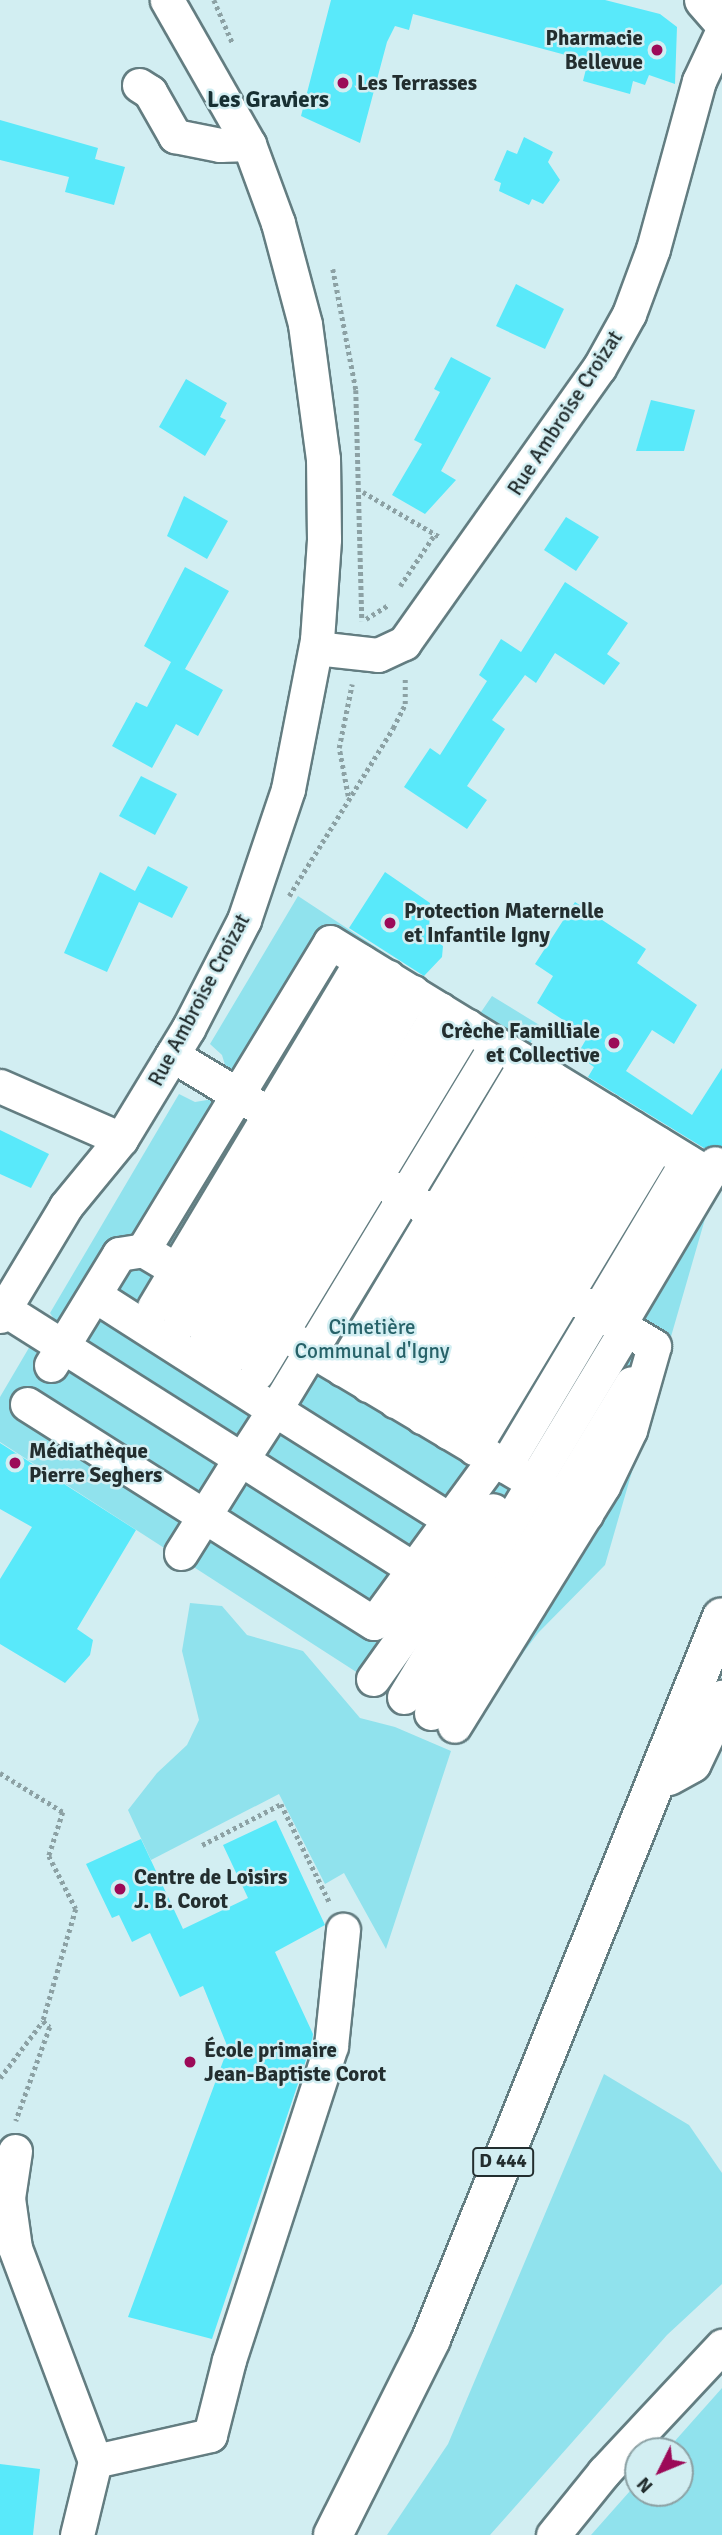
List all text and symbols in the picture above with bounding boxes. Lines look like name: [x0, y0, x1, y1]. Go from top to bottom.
place label: Pharmacie Bellevue: [546, 25, 643, 75]
marker: Pharmacie Bellevue: [649, 42, 665, 58]
place label: Les Terrasses: [357, 70, 477, 96]
marker: Les Terrasses: [335, 75, 351, 91]
district label: Les Graviers: [207, 86, 329, 114]
street label: Rue Ambroise Croizat: [502, 326, 628, 500]
place label: Protection Maternelle et Infantile Igny: [404, 898, 604, 948]
street label: Rue Ambroise Croizat: [143, 910, 255, 1090]
marker: Protection Maternelle et Infantile Igny: [382, 915, 398, 931]
place label: Crèche Familliale et Collective: [441, 1018, 600, 1068]
marker: Crèche Familliale et Collective: [606, 1035, 622, 1051]
park label: Cimetière Communal d'Igny: [295, 1314, 449, 1364]
place label: Médiathèque Pierre Seghers: [29, 1438, 162, 1488]
marker: Médiathèque Pierre Seghers: [7, 1455, 23, 1471]
place label: Centre de Loisirs J. B. Corot: [134, 1864, 287, 1914]
marker: Centre de Loisirs J. B. Corot: [112, 1881, 128, 1897]
place label: École primaire Jean-Baptiste Corot: [204, 2037, 386, 2087]
marker: École primaire Jean-Baptiste Corot: [182, 2054, 198, 2070]
road number: D 444: [472, 2146, 534, 2178]
north arrow: [624, 2437, 694, 2507]
text: N: [632, 2472, 658, 2498]

